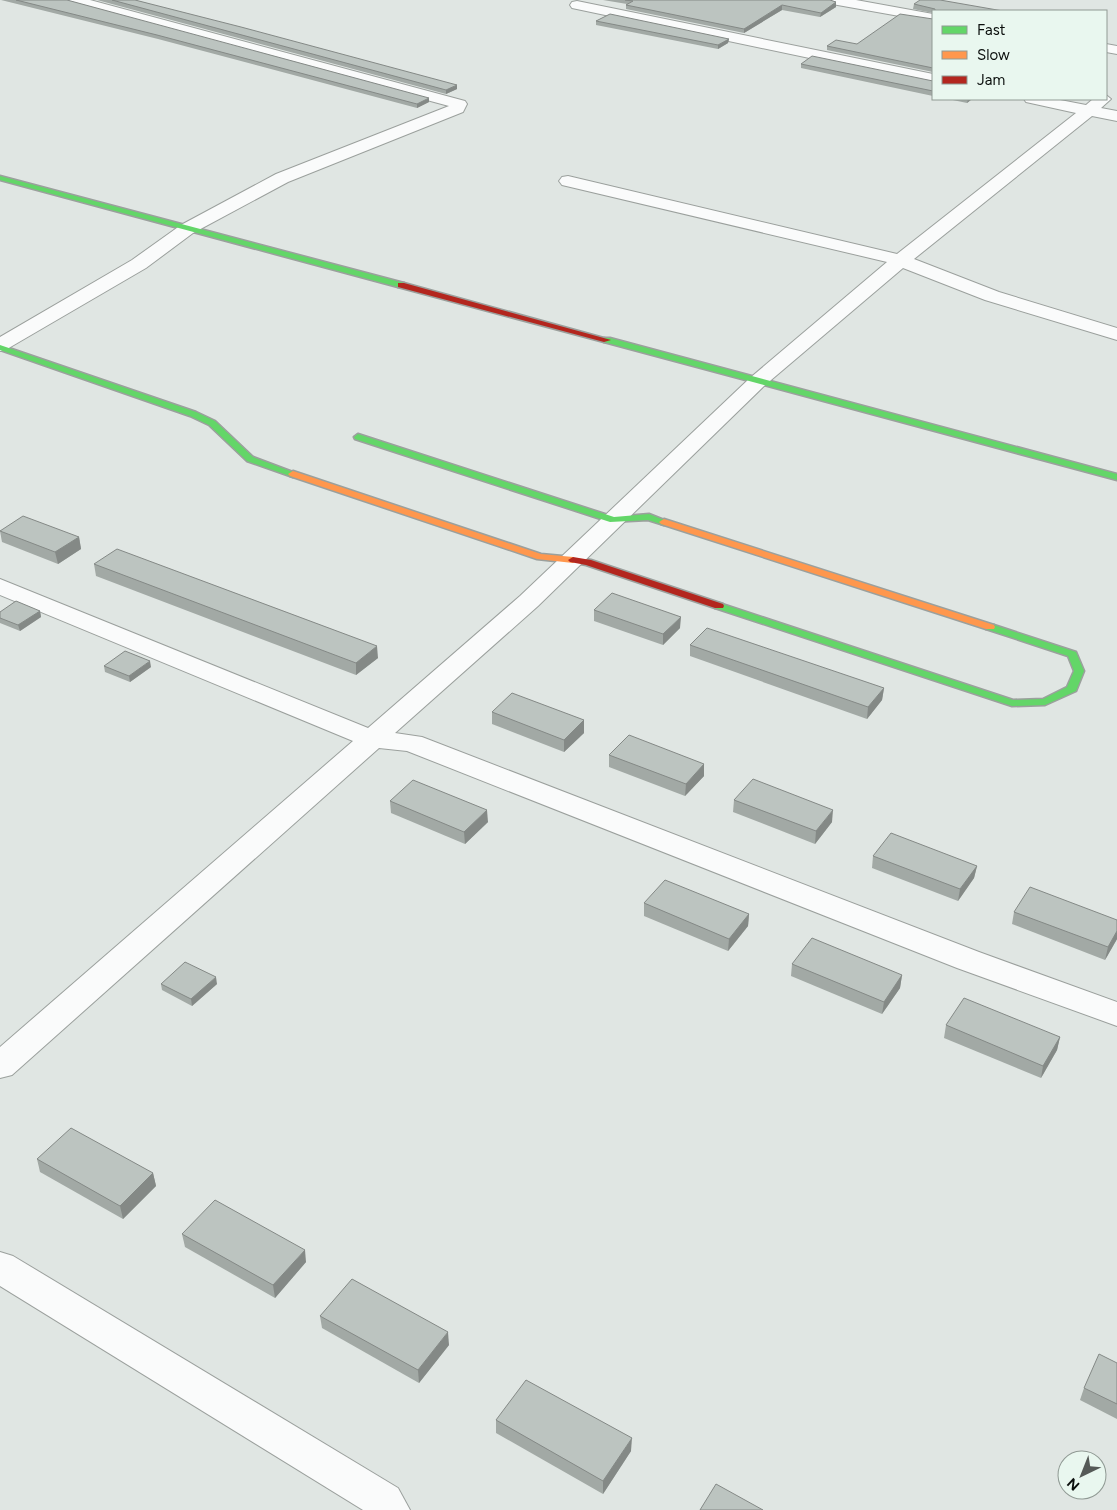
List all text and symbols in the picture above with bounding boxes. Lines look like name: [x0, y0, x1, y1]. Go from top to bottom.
legend: [932, 10, 1107, 100]
text: Fast: [977, 21, 1006, 39]
text: Slow: [977, 46, 1010, 64]
text: Jam: [977, 71, 1005, 89]
north arrow: [1057, 1450, 1107, 1500]
text: N: [1064, 1474, 1083, 1494]

